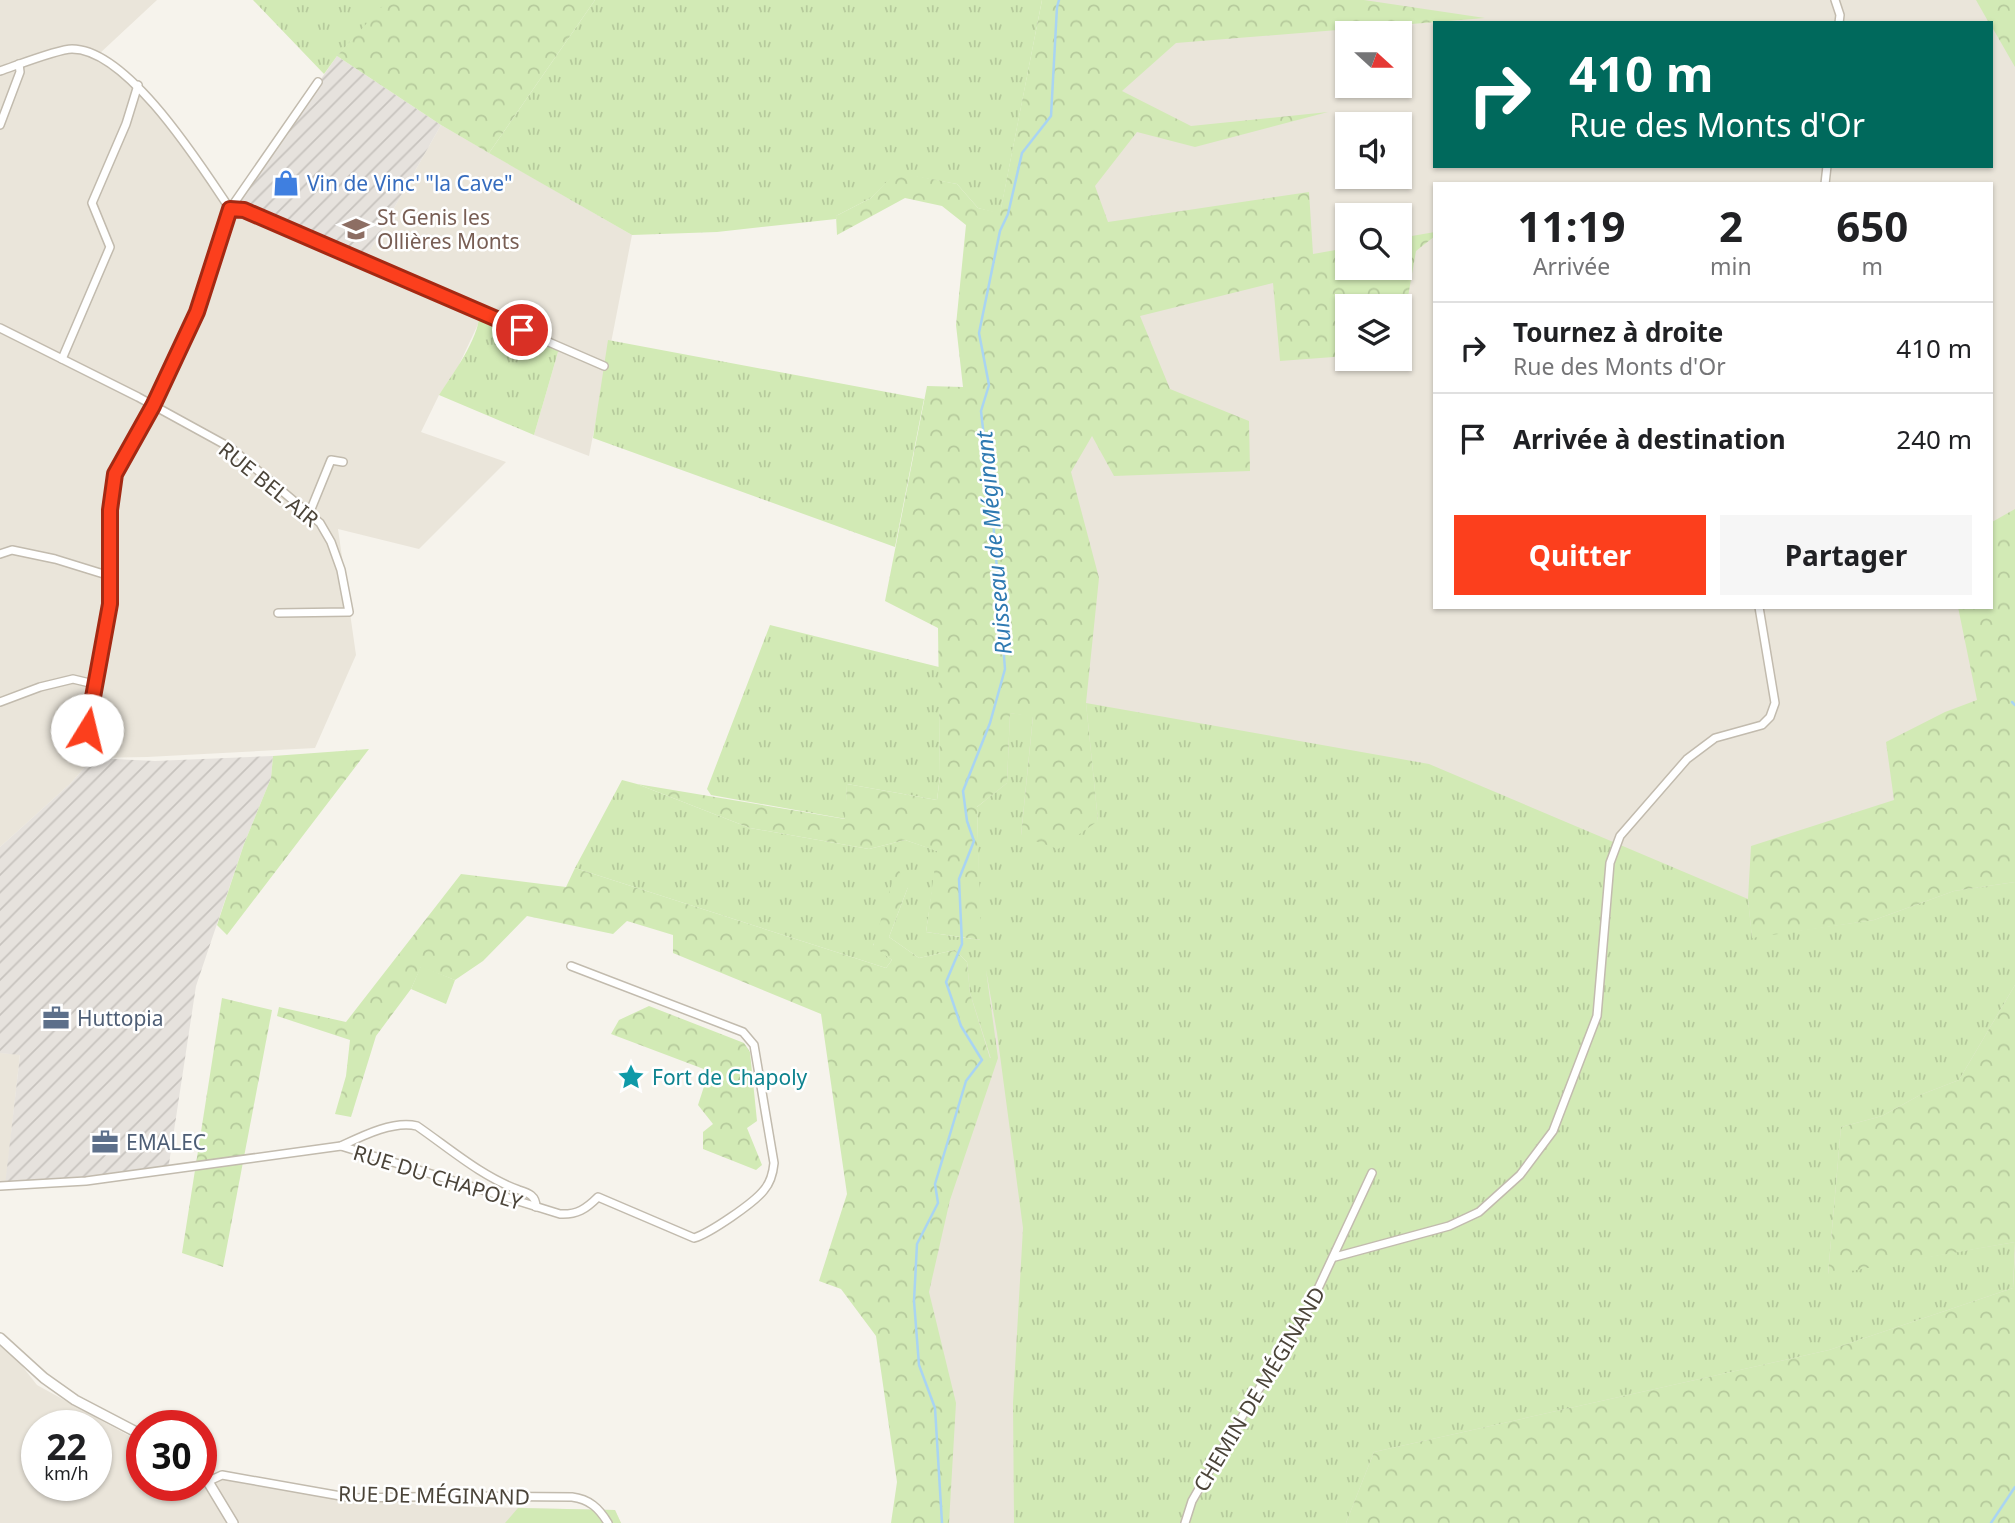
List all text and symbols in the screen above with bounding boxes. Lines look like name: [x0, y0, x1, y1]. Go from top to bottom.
north arrow: [1335, 21, 1412, 98]
map controls: [1335, 21, 1412, 371]
text: 410 m: [1569, 40, 1714, 106]
icon: right: [1454, 49, 1545, 140]
text: Rue des Monts d'Or: [1569, 103, 1865, 146]
button: sound: [1335, 112, 1412, 189]
shop icon: Vin de Vinc' "la Cave": [271, 168, 301, 198]
place label: Vin de Vinc' "la Cave": [307, 169, 513, 197]
text: 11:19: [1518, 197, 1625, 254]
text: 2: [1719, 197, 1743, 254]
text: 650: [1836, 197, 1908, 254]
place label: St Genis les Ollières Monts: [377, 203, 520, 255]
button: search: [1335, 203, 1412, 280]
school or university icon: St Genis les Ollières Monts: [341, 214, 371, 244]
text: Arrivée: [1533, 250, 1610, 282]
text: min: [1710, 250, 1752, 282]
text: m: [1862, 250, 1883, 282]
button: layers: [1335, 294, 1412, 371]
pin: [492, 300, 552, 360]
icon: arrive: [503, 311, 541, 349]
text: Tournez à droite: [1513, 314, 1723, 350]
icon: right: [1454, 329, 1492, 367]
text: 410 m: [1896, 330, 1972, 366]
text: Rue des Monts d'Or: [1513, 350, 1726, 382]
icon: arrive: [1454, 420, 1492, 458]
text: Arrivée à destination: [1513, 421, 1786, 457]
text: 240 m: [1896, 421, 1972, 457]
water label: Ruisseau de Méginant: [967, 429, 1019, 656]
street label: RUE BEL AIR: [213, 435, 325, 533]
button: Quitter: [1454, 515, 1706, 595]
button: Partager: [1720, 515, 1972, 595]
position arrow: [50, 693, 124, 767]
office icon: Huttopia: [41, 1003, 71, 1033]
place label: Huttopia: [77, 1004, 164, 1032]
place icon: Fort de Chapoly: [616, 1062, 646, 1092]
place label: Fort de Chapoly: [652, 1063, 808, 1091]
office icon: EMALEC: [90, 1127, 120, 1157]
place label: EMALEC: [126, 1128, 206, 1156]
street label: RUE DU CHAPOLY: [350, 1138, 526, 1216]
street label: CHEMIN DE MÉGINAND: [1187, 1281, 1331, 1497]
speed limit sign: 30: [126, 1410, 217, 1501]
text: 22: [46, 1423, 87, 1470]
text: km/h: [44, 1461, 89, 1485]
street label: RUE DE MÉGINAND: [338, 1479, 530, 1511]

